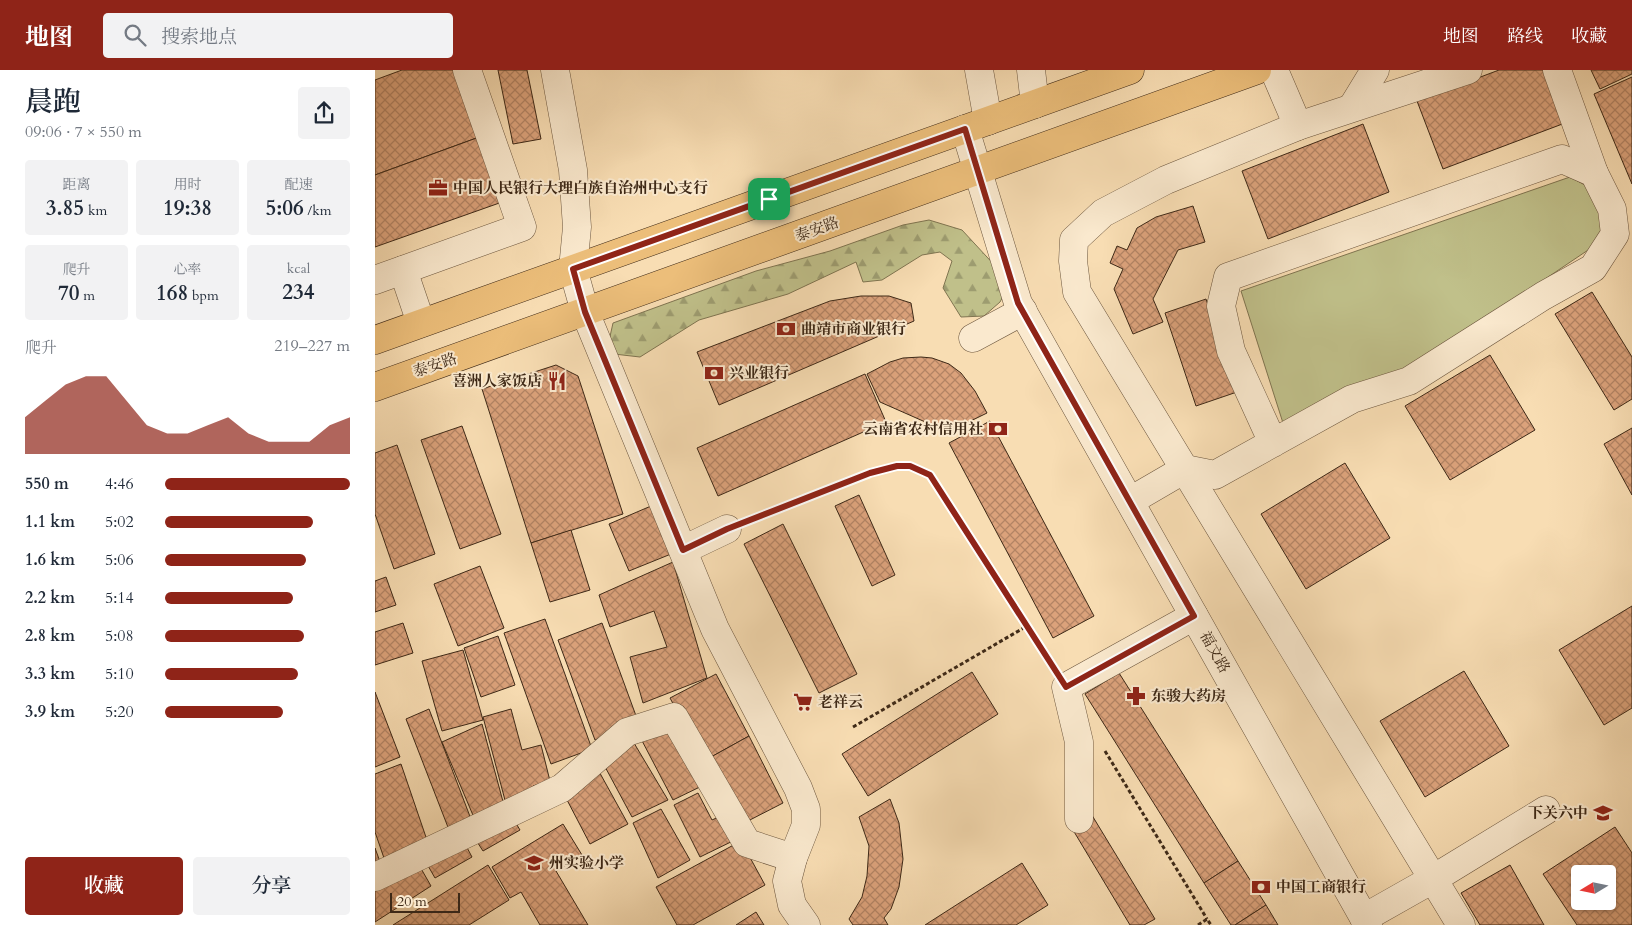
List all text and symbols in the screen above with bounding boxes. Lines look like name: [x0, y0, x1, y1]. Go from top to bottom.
search box: [103, 13, 453, 58]
text: 地图: [25, 21, 73, 54]
icon: search: [121, 21, 149, 49]
text: 搜索地点: [161, 24, 237, 50]
text: 地图: [1443, 24, 1479, 49]
text: 路线: [1507, 24, 1543, 49]
text: 收藏: [1571, 24, 1607, 49]
text: 晨跑: [25, 83, 81, 121]
button: share: [298, 87, 350, 139]
text: 09:06 · 7 × 550 m: [25, 121, 142, 143]
text: 距离: [63, 175, 91, 194]
text: 用时: [174, 175, 202, 194]
text: 配速: [285, 175, 313, 194]
office icon: 中国人民银行大理白族自治州中心支行: [427, 177, 449, 199]
place label: 中国人民银行大理白族自治州中心支行: [453, 178, 708, 198]
pin: [748, 178, 790, 220]
icon: arrive: [755, 185, 783, 213]
text: 3.85: [46, 194, 84, 223]
text: 19:38: [163, 194, 212, 223]
text: 5:06: [265, 194, 304, 223]
text: km: [84, 201, 107, 220]
text: /km: [304, 201, 332, 220]
street label: 泰安路: [792, 212, 842, 246]
text: kcal: [287, 259, 310, 278]
text: 爬升: [63, 260, 91, 279]
text: 心率: [174, 260, 202, 279]
text: 234: [282, 278, 315, 307]
text: 70: [58, 279, 79, 308]
text: 168: [156, 279, 188, 308]
text: m: [79, 286, 95, 305]
text: bpm: [188, 286, 219, 305]
bank icon: 曲靖市商业银行: [775, 318, 797, 340]
place label: 曲靖市商业银行: [801, 319, 906, 339]
text: 219–227 m: [274, 335, 350, 357]
text: 爬升: [25, 337, 57, 359]
street label: 泰安路: [410, 348, 460, 382]
bank icon: 兴业银行: [703, 362, 725, 384]
place label: 兴业银行: [729, 363, 789, 383]
restaurant icon: 喜洲人家饭店: [546, 370, 568, 392]
place label: 喜洲人家饭店: [452, 371, 542, 391]
bank icon: 云南省农村信用社: [987, 418, 1009, 440]
place label: 云南省农村信用社: [863, 419, 983, 439]
text: 550 m: [25, 473, 69, 495]
text: 4:46: [105, 473, 134, 495]
text: 1.1 km: [25, 511, 75, 533]
text: 5:02: [105, 511, 134, 533]
text: 1.6 km: [25, 549, 75, 571]
text: 5:06: [105, 549, 134, 571]
text: 2.2 km: [25, 587, 75, 609]
text: 5:14: [105, 587, 134, 609]
text: 2.8 km: [25, 625, 75, 647]
text: 5:08: [105, 625, 134, 647]
street label: 福文路: [1195, 627, 1235, 677]
text: 3.3 km: [25, 663, 75, 685]
text: 5:10: [105, 663, 134, 685]
pharmacy icon: 东骏大药房: [1125, 685, 1147, 707]
place label: 东骏大药房: [1151, 686, 1226, 706]
supermarket icon: 老祥云: [792, 691, 814, 713]
place label: 老祥云: [818, 692, 863, 712]
text: 3.9 km: [25, 701, 75, 723]
text: 5:20: [105, 701, 134, 723]
school or university icon: 下关六中: [1592, 802, 1614, 824]
place label: 下关六中: [1528, 803, 1588, 823]
school or university icon: 州实验小学: [523, 852, 545, 874]
place label: 州实验小学: [549, 853, 624, 873]
button: 收藏: [25, 857, 183, 915]
button: 分享: [193, 857, 350, 915]
north arrow: [1571, 865, 1616, 910]
map controls: [1571, 865, 1616, 910]
bank icon: 中国工商银行: [1250, 876, 1272, 898]
place label: 中国工商银行: [1276, 877, 1366, 897]
scale bar: [390, 890, 460, 913]
text: 20 m: [397, 892, 427, 911]

